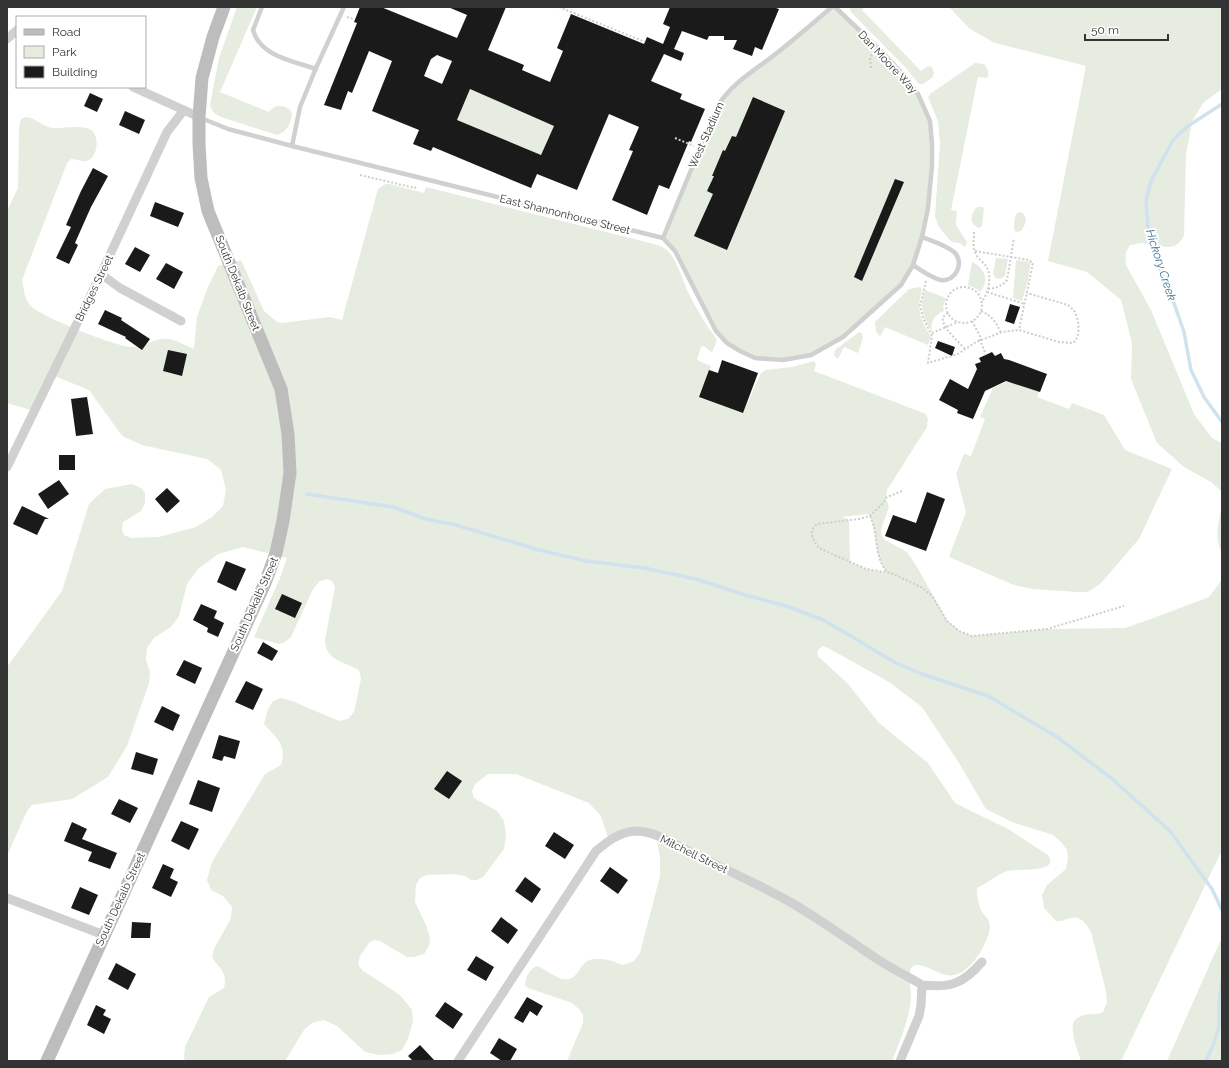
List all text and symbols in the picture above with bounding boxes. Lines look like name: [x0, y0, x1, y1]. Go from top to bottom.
legend: [16, 16, 146, 88]
scale bar: [1085, 16, 1168, 42]
text: 50 m: [1091, 23, 1119, 37]
text: Road: [52, 25, 81, 39]
street label: Dan Moore Way: [855, 28, 920, 96]
text: Park: [52, 45, 77, 59]
text: Building: [52, 65, 98, 79]
street label: West Stadium: [686, 100, 727, 170]
street label: East Shannonhouse Street: [498, 192, 632, 237]
water label: Hickory Creek: [1143, 227, 1179, 303]
street label: South Dekalb Street: [212, 234, 263, 333]
street label: Bridges Street: [73, 253, 116, 324]
street label: South Dekalb Street: [228, 555, 281, 653]
street label: Mitchell Street: [658, 832, 730, 877]
street label: South Dekalb Street: [93, 850, 148, 948]

